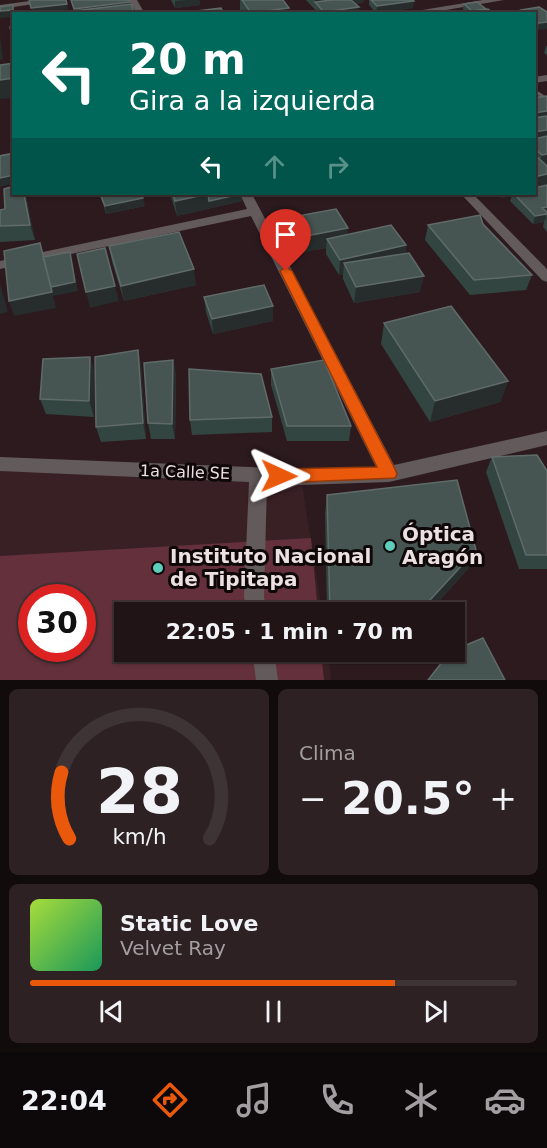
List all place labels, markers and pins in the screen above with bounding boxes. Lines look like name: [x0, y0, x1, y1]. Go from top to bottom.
pin: [260, 209, 311, 271]
place label: Óptica Aragón: [402, 522, 483, 569]
marker: Óptica Aragón: [383, 539, 397, 553]
place label: Instituto Nacional de Tipitapa: [170, 544, 371, 591]
marker: Instituto Nacional de Tipitapa: [151, 561, 165, 575]

